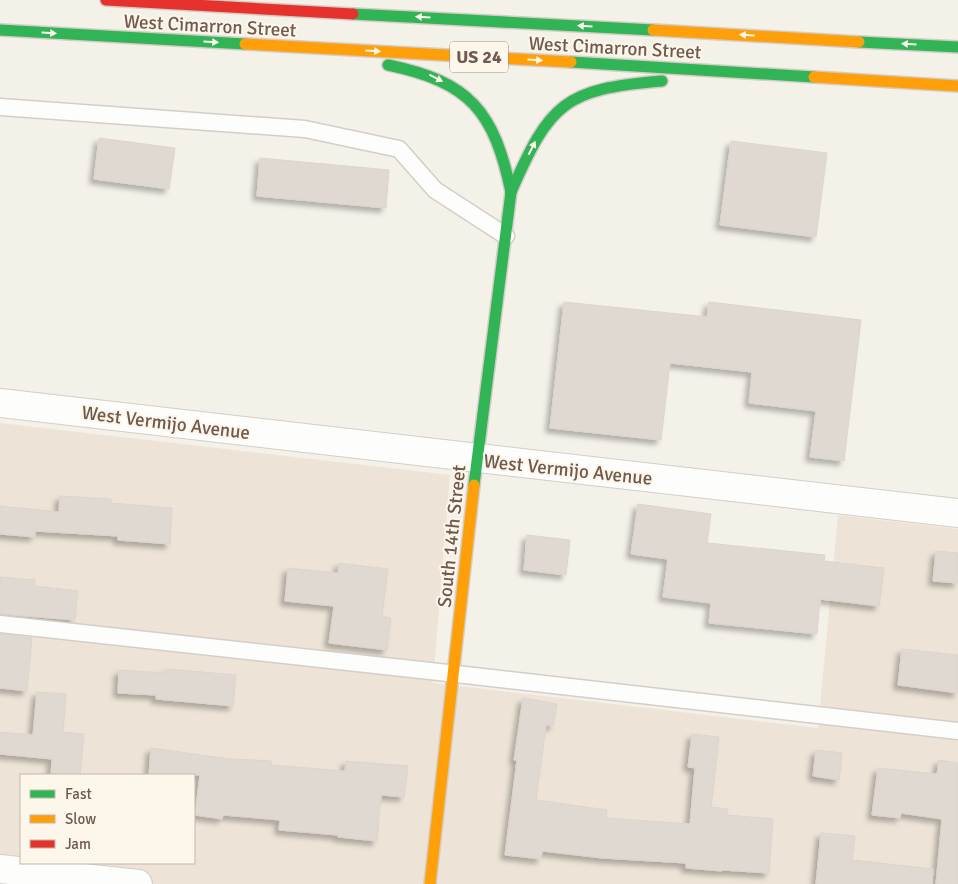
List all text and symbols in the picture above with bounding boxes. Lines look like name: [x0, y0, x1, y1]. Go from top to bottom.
street label: West Cimarron Street: [123, 9, 297, 43]
one-way arrow: [414, 13, 430, 21]
one-way arrow: [577, 21, 593, 29]
one-way arrow: [41, 30, 57, 38]
one-way arrow: [739, 30, 755, 38]
street label: West Cimarron Street: [528, 31, 702, 65]
one-way arrow: [203, 39, 219, 47]
one-way arrow: [901, 39, 917, 47]
road number: US 24: [450, 42, 508, 72]
one-way arrow: [365, 47, 381, 55]
one-way arrow: [528, 56, 544, 64]
one-way arrow: [429, 74, 443, 82]
one-way arrow: [528, 141, 536, 156]
street label: West Vermijo Avenue: [80, 401, 251, 445]
street label: West Vermijo Avenue: [482, 449, 653, 491]
street label: South 14th Street: [433, 463, 471, 609]
legend: [20, 774, 195, 864]
text: Fast: [65, 785, 92, 803]
text: Slow: [65, 810, 96, 828]
text: Jam: [65, 835, 91, 853]

